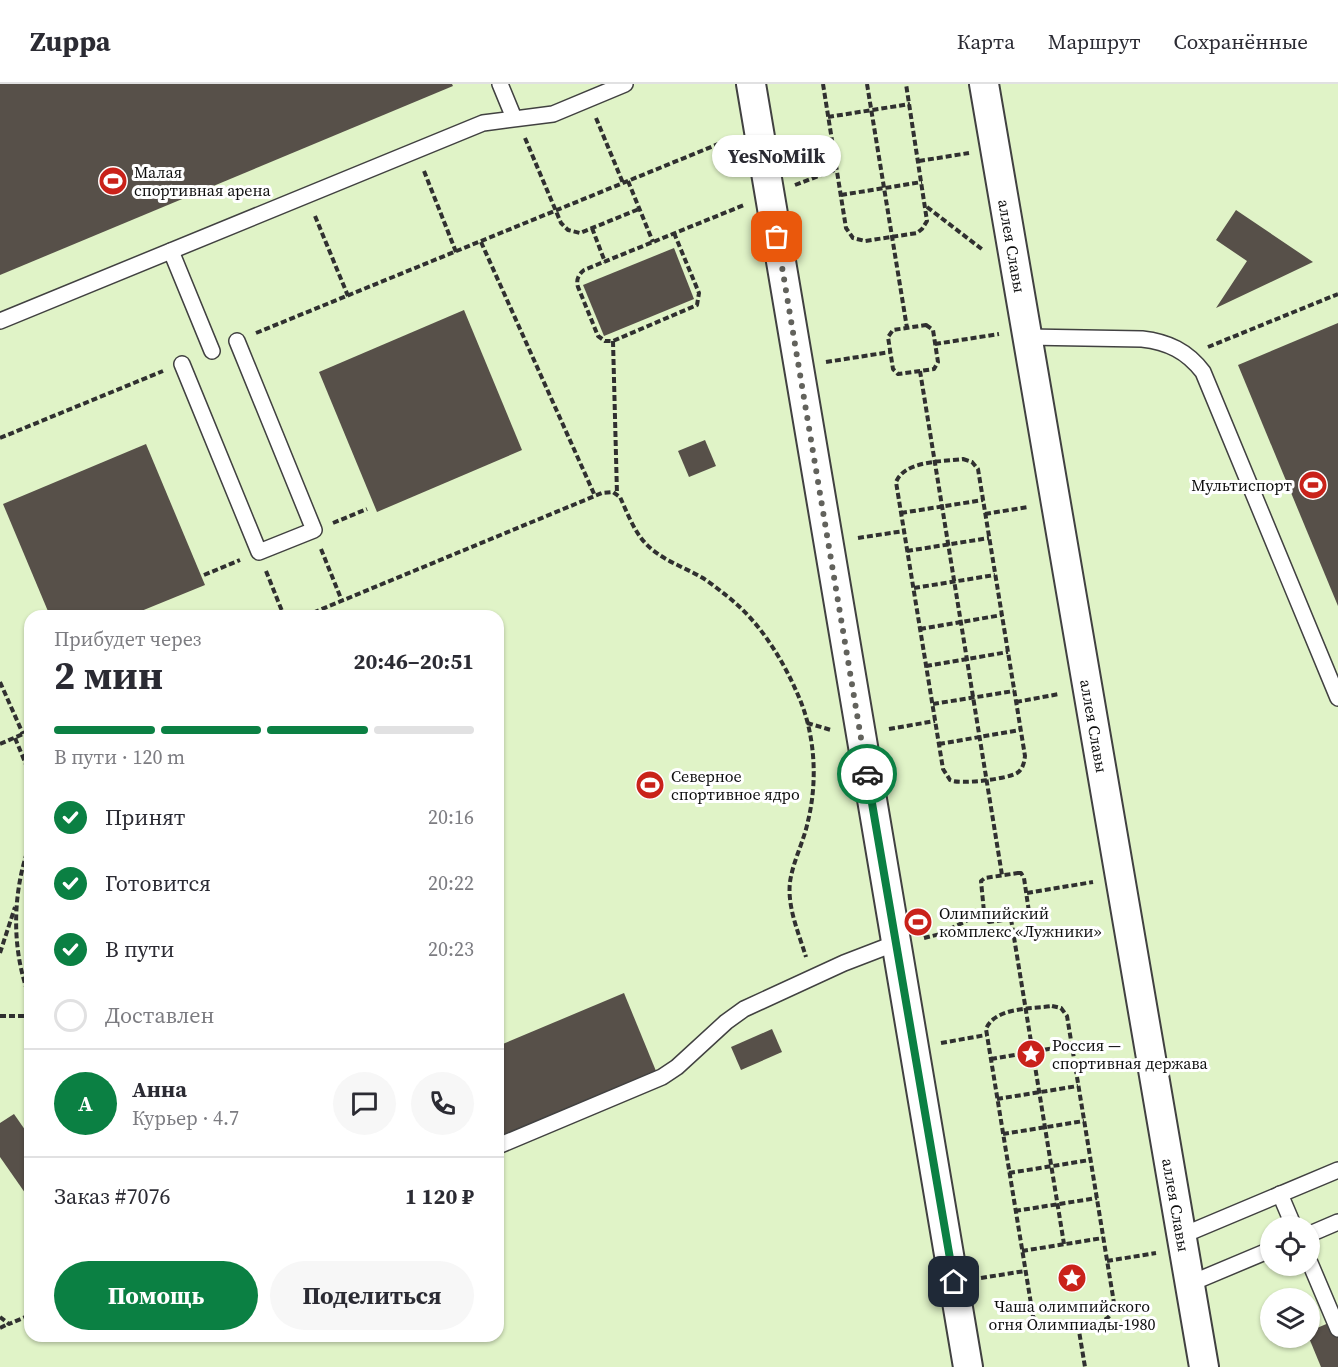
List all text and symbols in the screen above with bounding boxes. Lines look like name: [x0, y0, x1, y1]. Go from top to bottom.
text: Zuppa: [30, 22, 111, 60]
text: Карта: [957, 27, 1015, 56]
text: Маршрут: [1048, 27, 1141, 56]
text: Сохранённые: [1174, 27, 1308, 56]
callout: YesNoMilk: [712, 135, 842, 177]
text: YesNoMilk: [728, 142, 825, 170]
place label: Малая спортивная арена: [134, 161, 272, 201]
sports icon: Малая спортивная арена: [97, 165, 129, 197]
street label: аллея Славы: [993, 198, 1031, 294]
pin: [751, 211, 802, 262]
icon: bag: [760, 220, 793, 253]
sports icon: Мультиспорт: [1297, 469, 1329, 501]
place label: Мультиспорт: [1191, 474, 1293, 496]
text: Прибудет через: [54, 625, 201, 653]
text: 20:46–20:51: [354, 646, 474, 676]
text: 2 мин: [54, 649, 163, 702]
street label: аллея Славы: [1075, 678, 1113, 774]
text: В пути · 120 m: [54, 743, 185, 771]
courier: [837, 744, 897, 804]
icon: car: [851, 758, 884, 791]
place label: Северное спортивное ядро: [671, 765, 800, 805]
sports icon: Северное спортивное ядро: [634, 769, 666, 801]
icon: check: [54, 801, 87, 834]
text: Принят: [105, 802, 185, 832]
text: 20:16: [428, 803, 474, 831]
icon: check: [54, 867, 87, 900]
text: Готовится: [105, 868, 211, 898]
text: 20:22: [428, 869, 474, 897]
place label: Олимпийский комплекс «Лужники»: [939, 902, 1102, 942]
sports icon: Олимпийский комплекс «Лужники»: [902, 906, 934, 938]
icon: check: [54, 933, 87, 966]
text: В пути: [105, 934, 174, 964]
text: 20:23: [428, 935, 474, 963]
text: Доставлен: [105, 1000, 215, 1030]
place label: Россия — спортивная держава: [1052, 1034, 1208, 1074]
place icon: Россия — спортивная держава: [1015, 1038, 1047, 1070]
button: chat: [333, 1072, 396, 1135]
button: phone: [411, 1072, 474, 1135]
text: Анна: [132, 1074, 187, 1104]
text: А: [78, 1088, 93, 1118]
text: Курьер · 4.7: [132, 1104, 239, 1132]
street label: аллея Славы: [1157, 1157, 1195, 1253]
text: Заказ #7076: [54, 1181, 170, 1211]
text: 1 120 ₽: [405, 1181, 474, 1211]
map controls: [1260, 1216, 1320, 1348]
button: locate: [1260, 1216, 1320, 1276]
pin: [928, 1256, 979, 1307]
button: Помощь: [54, 1261, 258, 1330]
button: Поделиться: [270, 1261, 474, 1330]
place icon: Чаша олимпийского огня Олимпиады-1980: [1056, 1262, 1088, 1294]
icon: home: [937, 1265, 970, 1298]
button: layers: [1260, 1288, 1320, 1348]
place label: Чаша олимпийского огня Олимпиады-1980: [988, 1295, 1156, 1335]

